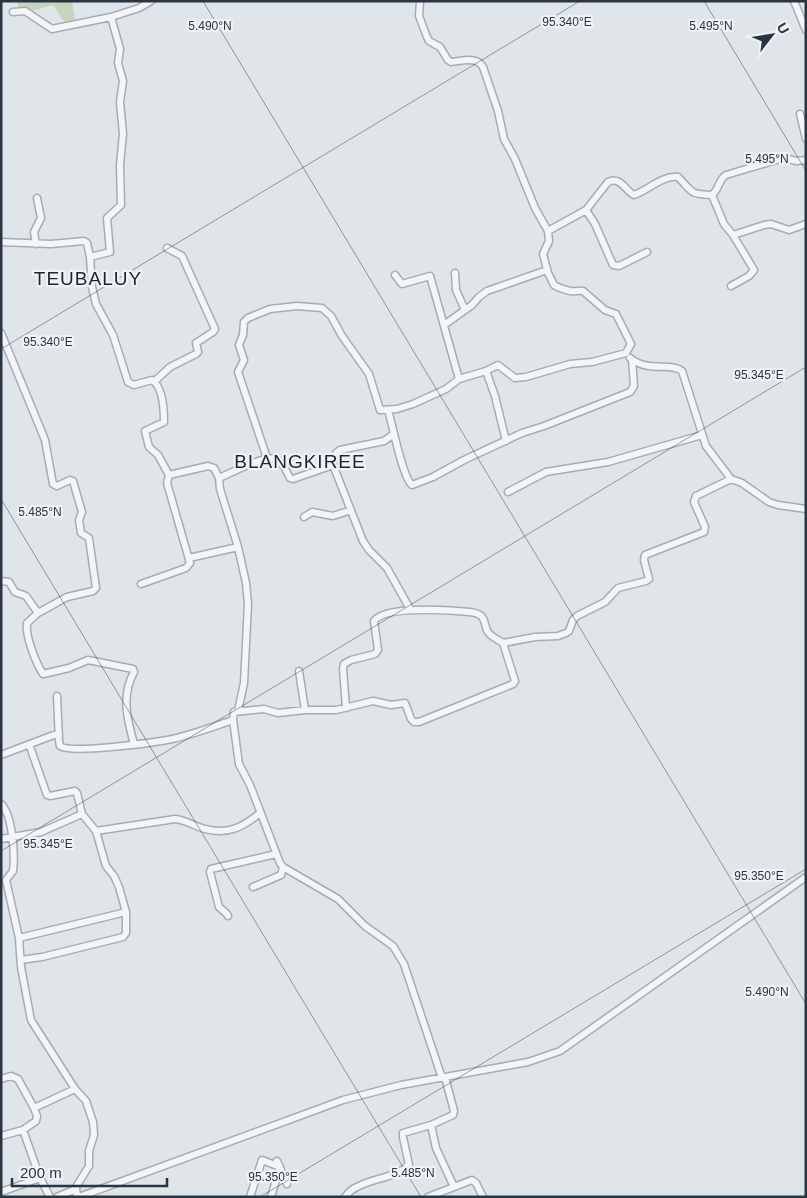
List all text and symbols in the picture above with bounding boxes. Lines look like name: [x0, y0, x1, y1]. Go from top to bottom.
north arrow: [747, 10, 797, 60]
text: 95.340°E: [542, 15, 592, 29]
text: 5.490°N: [188, 19, 232, 33]
text: 5.495°N: [689, 19, 733, 33]
text: U: [774, 20, 793, 37]
text: 5.495°N: [745, 152, 789, 166]
district label: TEUBALUY: [34, 268, 142, 289]
text: 95.340°E: [23, 335, 73, 349]
text: 95.345°E: [734, 368, 784, 382]
district label: BLANGKIREE: [234, 451, 366, 472]
text: 5.485°N: [18, 505, 62, 519]
text: 95.345°E: [23, 837, 73, 851]
text: 95.350°E: [734, 869, 784, 883]
text: 5.490°N: [745, 985, 789, 999]
scale bar: [12, 1156, 168, 1188]
text: 200 m: [20, 1164, 62, 1181]
text: 5.485°N: [391, 1166, 435, 1180]
text: 95.350°E: [248, 1170, 298, 1184]

